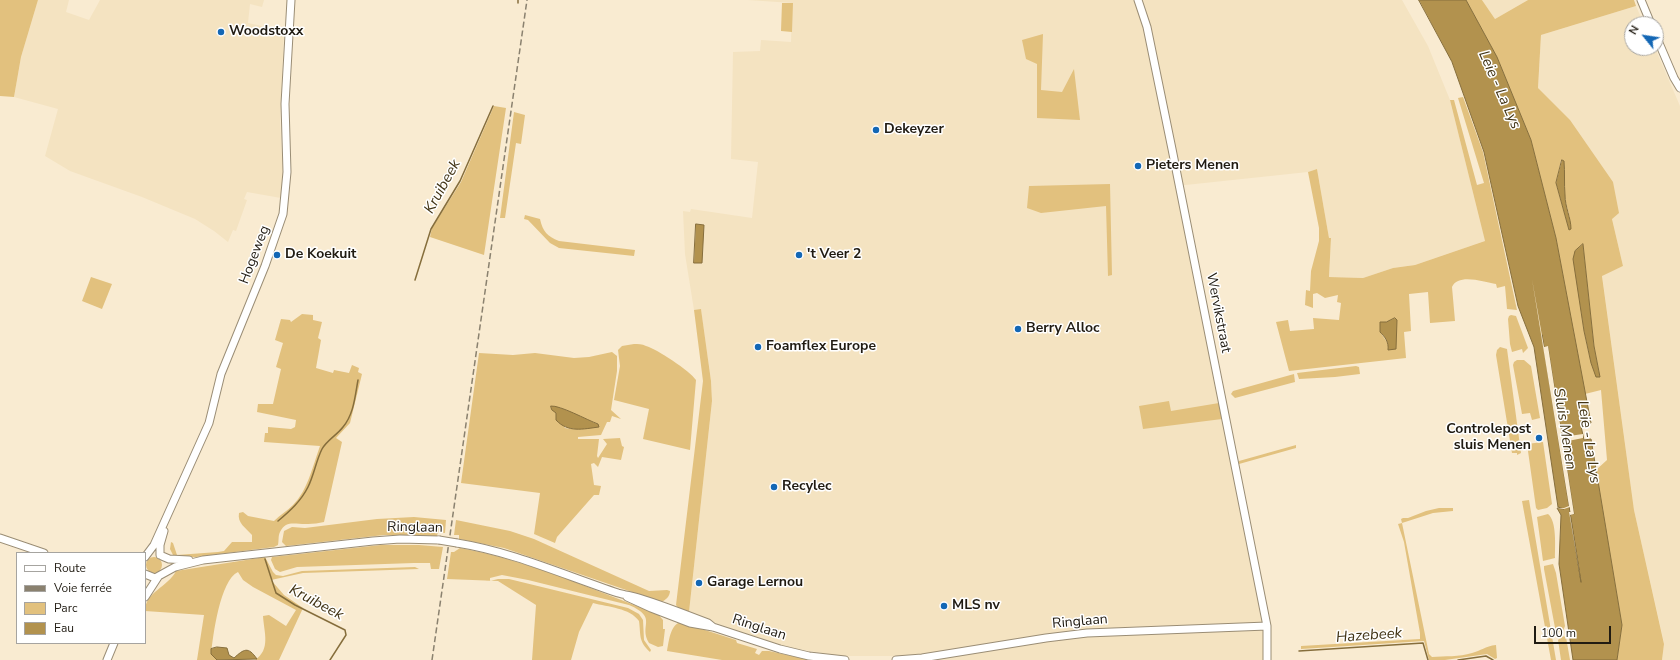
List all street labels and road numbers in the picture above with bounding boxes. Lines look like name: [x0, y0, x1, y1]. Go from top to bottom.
street label: Hogeweg: [236, 223, 274, 287]
street label: Wervikstraat: [1202, 272, 1234, 354]
street label: Ringlaan: [387, 519, 443, 537]
street label: Ringlaan: [730, 611, 788, 645]
street label: Ringlaan: [1052, 611, 1108, 633]

